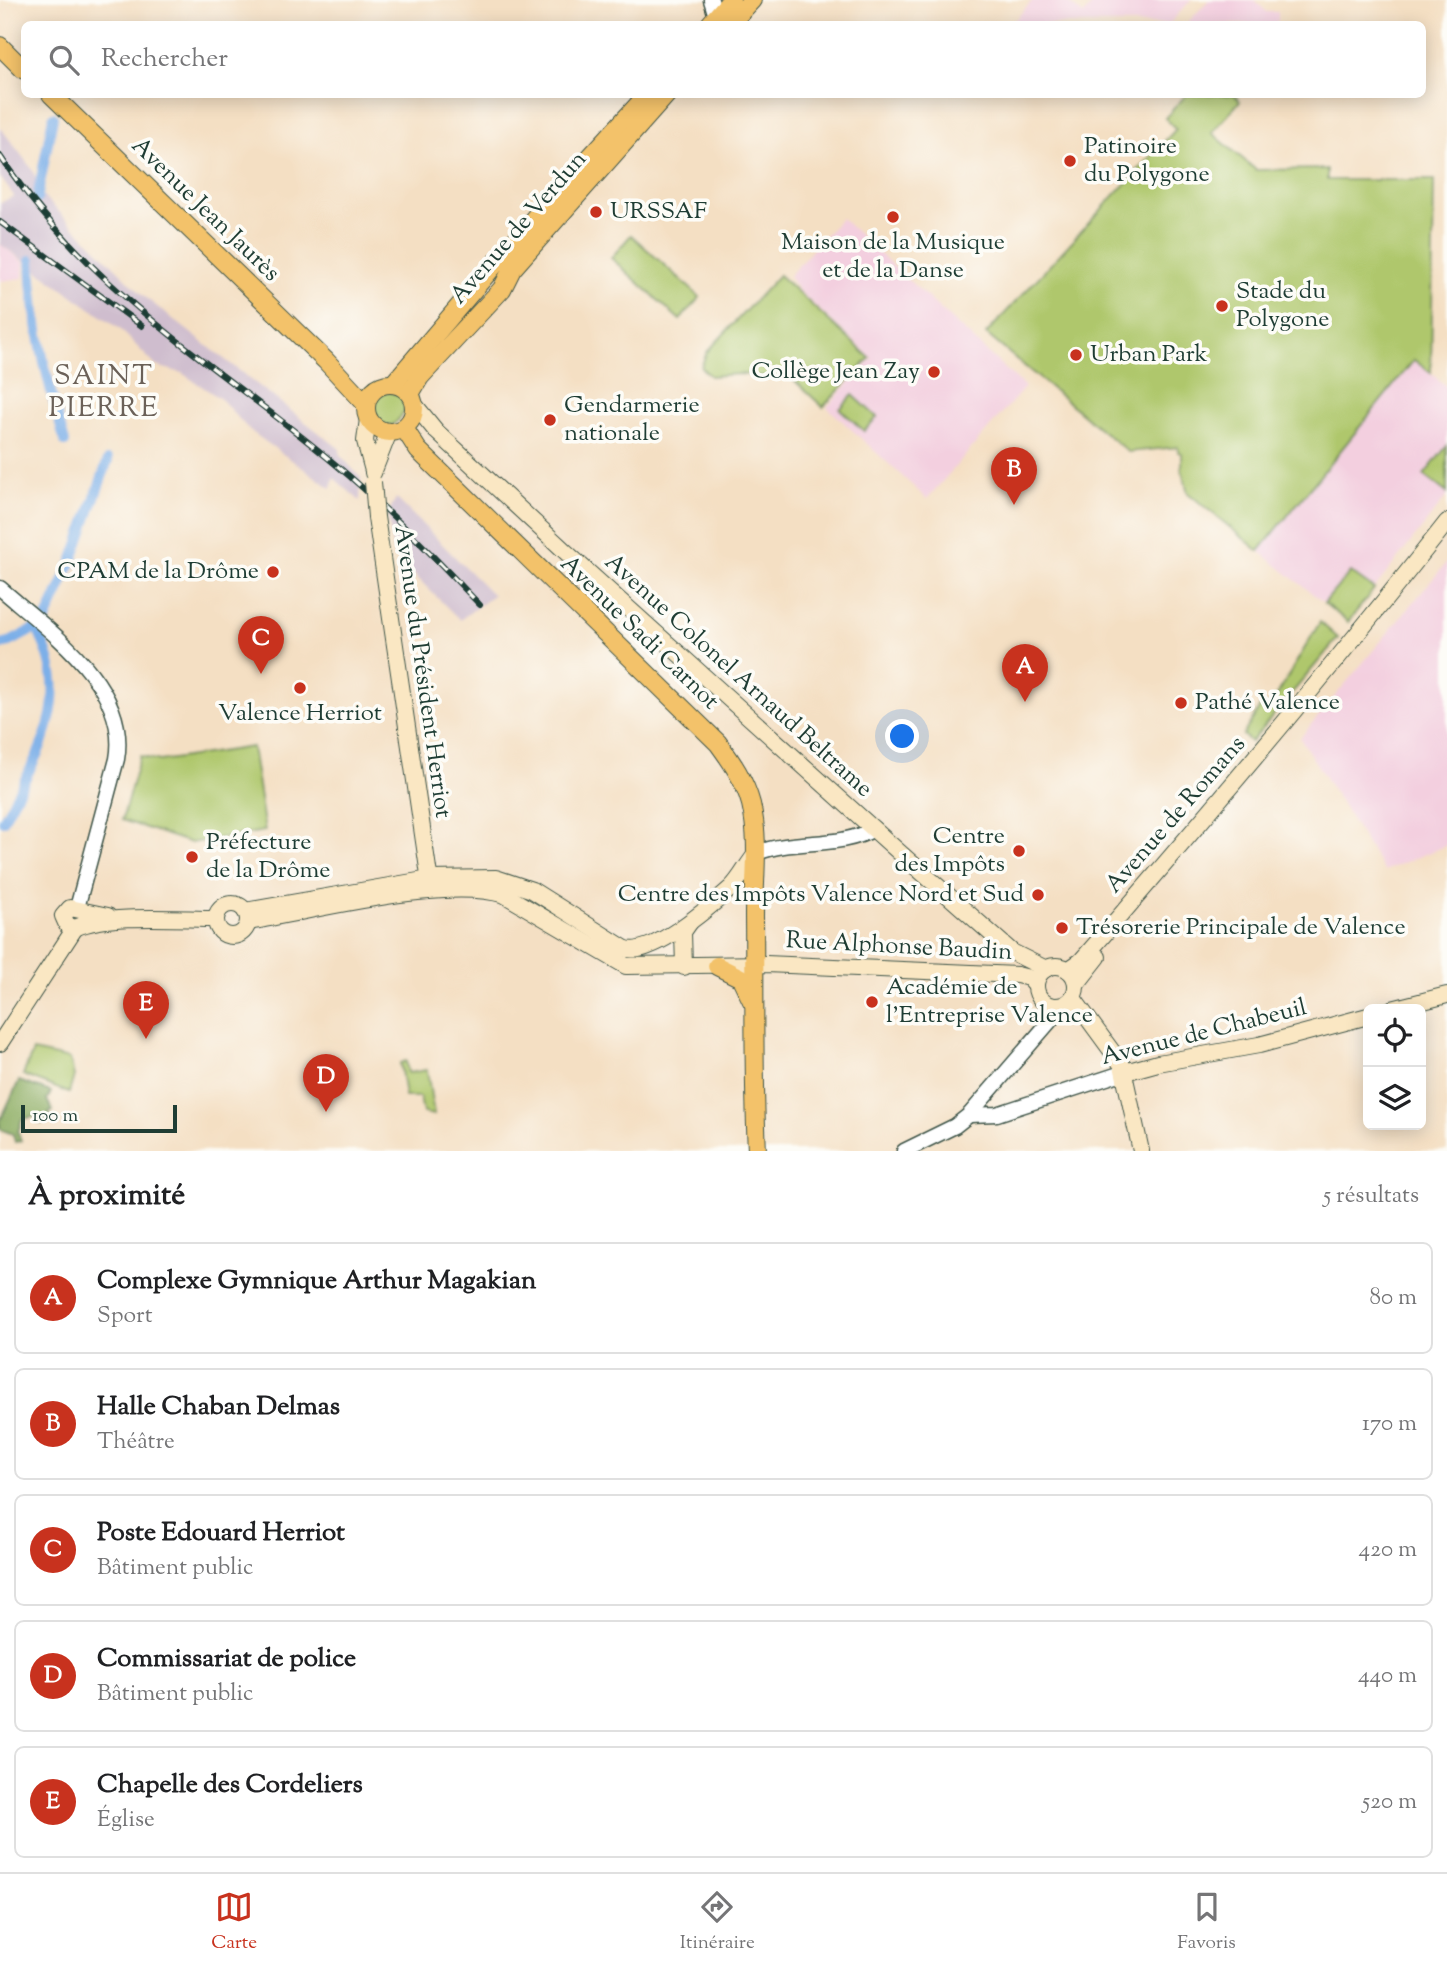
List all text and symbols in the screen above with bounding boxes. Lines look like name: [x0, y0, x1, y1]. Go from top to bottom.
search box: [21, 21, 1426, 98]
icon: search: [45, 41, 83, 79]
text: Rechercher: [101, 41, 228, 78]
street label: Avenue Jean Jaurès: [123, 130, 287, 290]
place label: Patinoire du Polygone: [1084, 130, 1210, 192]
street label: Avenue de Verdun: [443, 144, 595, 312]
marker: Patinoire du Polygone: [1062, 153, 1078, 169]
place label: URSSAF: [610, 195, 707, 229]
marker: URSSAF: [588, 204, 604, 220]
marker: Maison de la Musique et de la Danse: [885, 209, 901, 225]
place label: Maison de la Musique et de la Danse: [781, 226, 1005, 288]
place label: Stade du Polygone: [1236, 275, 1329, 337]
marker: Stade du Polygone: [1214, 298, 1230, 314]
place label: Urban Park: [1090, 338, 1208, 372]
marker: Urban Park: [1068, 347, 1084, 363]
place label: Collège Jean Zay: [751, 355, 920, 389]
district label: SAINT PIERRE: [48, 357, 160, 429]
marker: Collège Jean Zay: [926, 364, 942, 380]
place label: Gendarmerie nationale: [564, 389, 700, 451]
marker: Gendarmerie nationale: [542, 412, 558, 428]
pin: B: [991, 447, 1037, 505]
street label: Avenue du Président Herriot: [385, 524, 459, 820]
street label: Avenue Colonel Arnaud Beltrame: [596, 546, 880, 806]
street label: Avenue Sadi Carnot: [552, 548, 726, 718]
place label: CPAM de la Drôme: [57, 555, 259, 589]
marker: CPAM de la Drôme: [265, 564, 281, 580]
pin: C: [238, 616, 284, 674]
pin: A: [1002, 644, 1048, 702]
marker: Valence Herriot: [292, 680, 308, 696]
place label: Pathé Valence: [1195, 686, 1340, 720]
marker: Pathé Valence: [1173, 695, 1189, 711]
place label: Valence Herriot: [218, 697, 382, 731]
your location: [885, 719, 919, 753]
street label: Avenue de Romans: [1098, 729, 1254, 901]
place label: Centre des Impôts: [895, 820, 1005, 882]
place label: Préfecture de la Drôme: [206, 826, 330, 888]
marker: Centre des Impôts: [1011, 843, 1027, 859]
marker: Préfecture de la Drôme: [184, 849, 200, 865]
place label: Centre des Impôts Valence Nord et Sud: [618, 878, 1024, 912]
marker: Centre des Impôts Valence Nord et Sud: [1030, 887, 1046, 903]
place label: Trésorerie Principale de Valence: [1076, 911, 1406, 945]
marker: Trésorerie Principale de Valence: [1054, 920, 1070, 936]
street label: Rue Alphonse Baudin: [785, 924, 1013, 970]
place label: Académie de l'Entreprise Valence: [886, 971, 1093, 1033]
pin: E: [123, 981, 169, 1039]
street label: Avenue de Chabeuil: [1098, 991, 1311, 1075]
marker: Académie de l'Entreprise Valence: [864, 994, 880, 1010]
map controls: [1363, 1004, 1426, 1130]
button: locate: [1363, 1004, 1426, 1067]
pin: D: [303, 1054, 349, 1112]
button: layers: [1363, 1067, 1426, 1130]
scale bar: [21, 1102, 177, 1134]
text: 100 m: [32, 1103, 78, 1130]
text: À proximité: [28, 1175, 185, 1218]
text: 5 résultats: [1323, 1180, 1419, 1213]
text: Complexe Gymnique Arthur Magakian: [97, 1263, 536, 1300]
text: A: [44, 1282, 62, 1315]
text: 80 m: [1369, 1282, 1417, 1315]
text: Sport: [97, 1300, 153, 1333]
text: Halle Chaban Delmas: [97, 1389, 340, 1426]
text: B: [46, 1408, 60, 1441]
text: 170 m: [1362, 1408, 1417, 1441]
text: Théâtre: [97, 1426, 175, 1459]
text: Poste Edouard Herriot: [97, 1515, 345, 1552]
text: C: [44, 1534, 62, 1567]
text: 420 m: [1359, 1534, 1417, 1567]
text: Bâtiment public: [97, 1552, 253, 1585]
text: Commissariat de police: [97, 1641, 356, 1678]
text: D: [44, 1660, 62, 1693]
text: 440 m: [1358, 1660, 1417, 1693]
text: Bâtiment public: [97, 1678, 253, 1711]
text: Chapelle des Cordeliers: [97, 1767, 363, 1804]
text: E: [46, 1786, 60, 1819]
text: 520 m: [1362, 1786, 1417, 1819]
text: Église: [97, 1804, 155, 1837]
tab: Carte: [211, 1888, 257, 1957]
tab: Itinéraire: [680, 1888, 755, 1957]
tab: Favoris: [1177, 1888, 1236, 1957]

